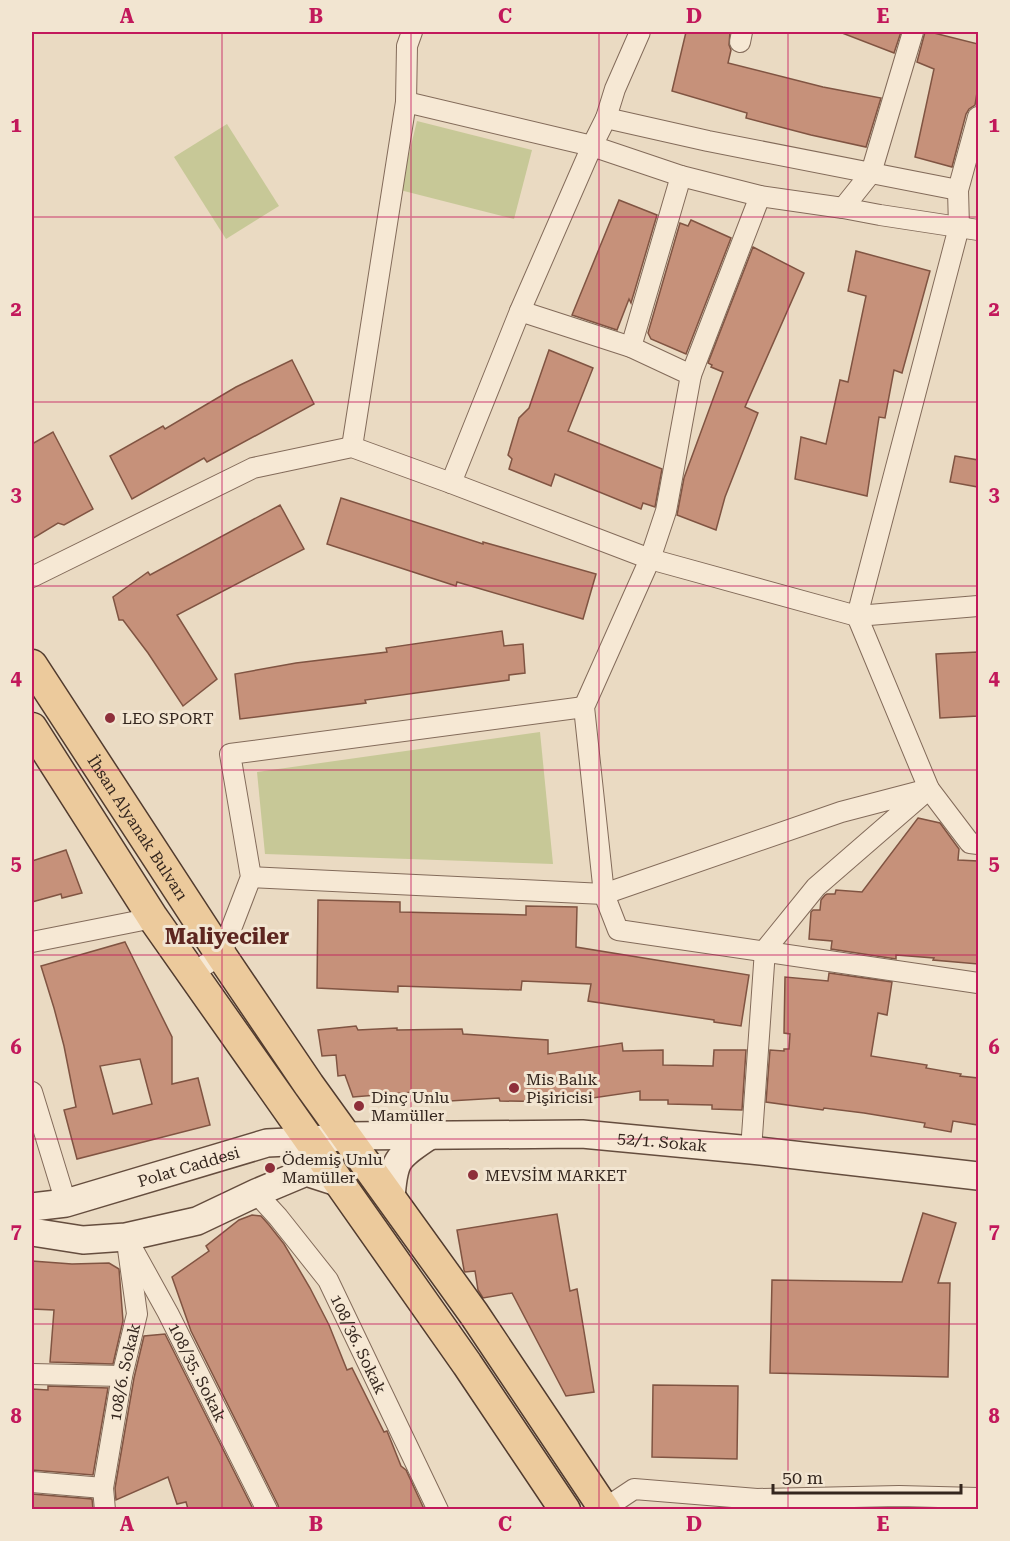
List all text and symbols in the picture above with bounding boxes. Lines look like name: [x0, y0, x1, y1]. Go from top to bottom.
text: A: [120, 4, 135, 28]
text: B: [309, 4, 323, 28]
text: C: [498, 4, 512, 28]
text: D: [686, 4, 702, 28]
text: E: [877, 4, 890, 28]
text: 1: [10, 113, 22, 137]
text: 1: [988, 113, 1000, 137]
text: 2: [10, 297, 22, 321]
text: 2: [988, 297, 1000, 321]
text: 3: [10, 482, 22, 506]
text: 3: [988, 482, 1000, 506]
text: 4: [10, 666, 22, 690]
text: 4: [988, 666, 1000, 690]
place label: LEO SPORT: [122, 709, 214, 728]
marker: LEO SPORT: [103, 711, 117, 725]
street label: İhsan Alyanak Bulvarı: [84, 751, 192, 904]
text: 5: [10, 851, 22, 875]
text: 5: [988, 851, 1000, 875]
district label: Maliyeciler: [165, 924, 289, 949]
text: 6: [10, 1035, 22, 1059]
text: 6: [988, 1035, 1000, 1059]
place label: Mis Balık Pişiricisi: [526, 1070, 598, 1107]
marker: Mis Balık Pişiricisi: [507, 1081, 521, 1095]
place label: Dinç Unlu Mamüller: [371, 1088, 449, 1125]
marker: Dinç Unlu Mamüller: [352, 1099, 366, 1113]
street label: 52/1. Sokak: [616, 1128, 708, 1155]
street label: Polat Caddesi: [135, 1142, 242, 1191]
place label: Ödemiş Unlu Mamüller: [282, 1150, 383, 1187]
marker: Ödemiş Unlu Mamüller: [263, 1161, 277, 1175]
place label: MEVSİM MARKET: [485, 1166, 627, 1185]
marker: MEVSİM MARKET: [466, 1168, 480, 1182]
text: 7: [10, 1219, 22, 1243]
text: 7: [988, 1219, 1000, 1243]
street label: 108/36. Sokak: [327, 1291, 391, 1397]
street label: 108/35. Sokak: [165, 1319, 231, 1425]
street label: 108/6. Sokak: [105, 1321, 144, 1422]
text: 8: [10, 1404, 22, 1428]
text: 8: [988, 1404, 1000, 1428]
scale bar: [773, 1457, 960, 1495]
text: 50 m: [782, 1467, 823, 1488]
text: A: [120, 1512, 135, 1536]
text: B: [309, 1512, 323, 1536]
text: C: [498, 1512, 512, 1536]
text: D: [686, 1512, 702, 1536]
text: E: [877, 1512, 890, 1536]

